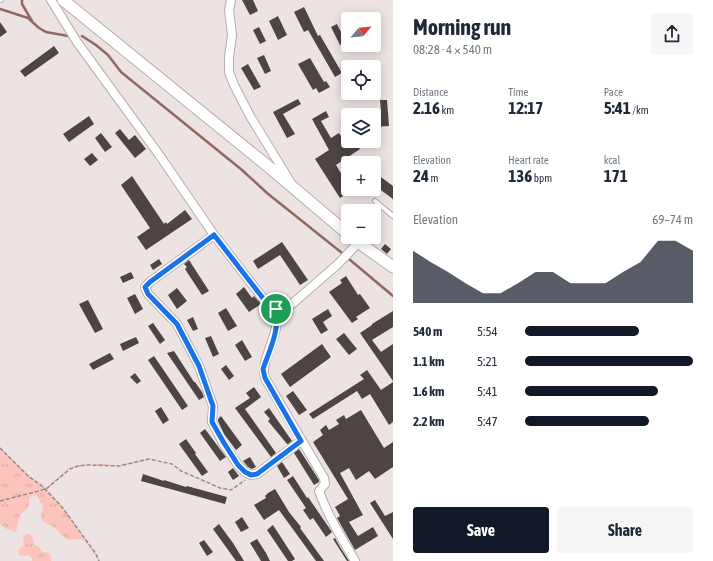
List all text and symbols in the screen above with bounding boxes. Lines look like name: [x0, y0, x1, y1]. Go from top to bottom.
north arrow: [341, 12, 381, 52]
map controls: [341, 12, 381, 244]
button: share: [651, 13, 693, 55]
text: Morning run: [413, 14, 511, 40]
text: 08:28 · 4 × 540 m: [413, 42, 492, 57]
button: locate: [341, 60, 381, 100]
text: Distance: [413, 86, 448, 98]
text: Time: [508, 86, 528, 98]
text: Pace: [604, 86, 623, 98]
text: 2.16: [413, 98, 440, 118]
text: 12:17: [508, 98, 543, 118]
text: 5:41: [604, 98, 631, 118]
text: km: [440, 104, 454, 116]
text: /km: [631, 104, 649, 116]
button: layers: [341, 108, 381, 148]
text: Elevation: [413, 154, 451, 166]
text: Heart rate: [508, 154, 549, 166]
text: kcal: [604, 154, 620, 166]
button: +: [341, 156, 381, 196]
text: 24: [413, 166, 429, 186]
text: 136: [508, 166, 532, 186]
text: 171: [604, 166, 628, 186]
text: m: [429, 172, 438, 184]
text: bpm: [532, 172, 552, 184]
button: −: [341, 204, 381, 244]
text: Elevation: [413, 212, 458, 227]
text: 69–74 m: [652, 212, 693, 227]
pin: [259, 292, 293, 326]
icon: arrive: [265, 298, 287, 320]
text: 540 m: [413, 324, 442, 339]
text: 5:54: [477, 324, 498, 339]
text: 1.1 km: [413, 354, 444, 369]
text: 5:21: [477, 354, 498, 369]
text: 1.6 km: [413, 384, 444, 399]
text: 5:41: [477, 384, 498, 399]
text: 2.2 km: [413, 414, 444, 429]
text: 5:47: [477, 414, 498, 429]
button: Save: [413, 507, 549, 553]
button: Share: [557, 507, 693, 553]

